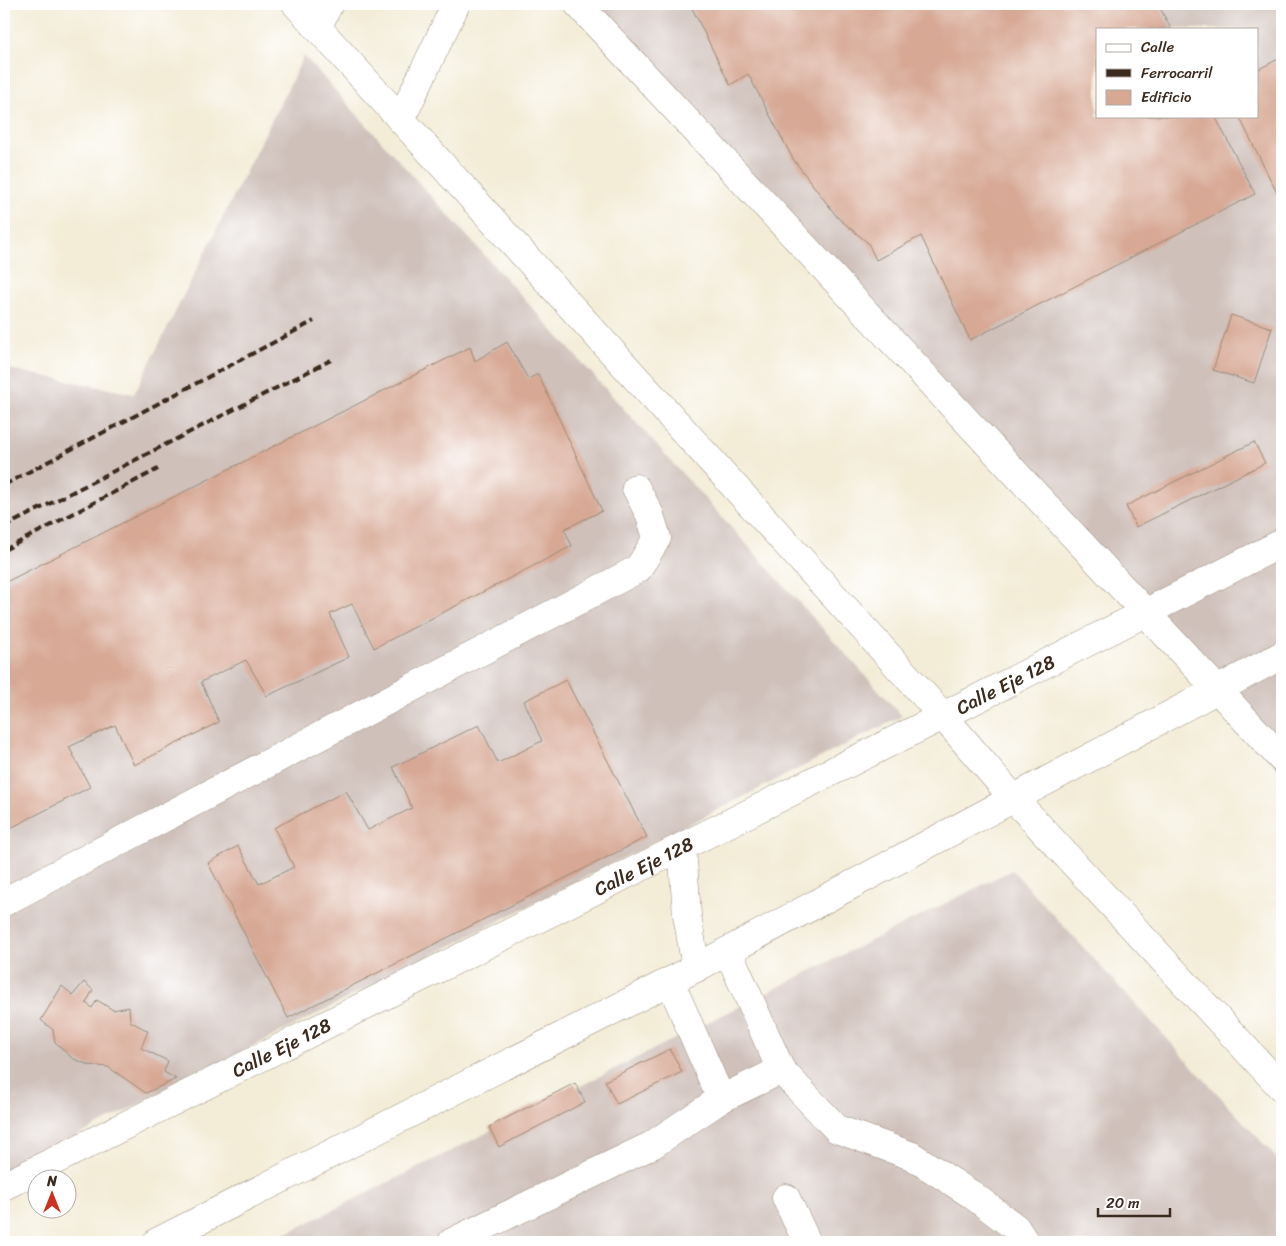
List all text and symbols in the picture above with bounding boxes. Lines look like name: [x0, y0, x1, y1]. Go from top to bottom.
legend: [1096, 28, 1258, 118]
text: Calle: [1141, 34, 1174, 60]
text: Ferrocarril: [1141, 60, 1213, 86]
text: Edificio: [1141, 84, 1192, 110]
street label: Calle Eje 128: [950, 645, 1062, 724]
street label: Calle Eje 128: [588, 827, 700, 905]
street label: Calle Eje 128: [226, 1009, 338, 1087]
north arrow: [28, 1168, 78, 1218]
text: N: [46, 1169, 57, 1194]
scale bar: [1098, 1186, 1171, 1218]
text: 20 m: [1106, 1190, 1140, 1216]

